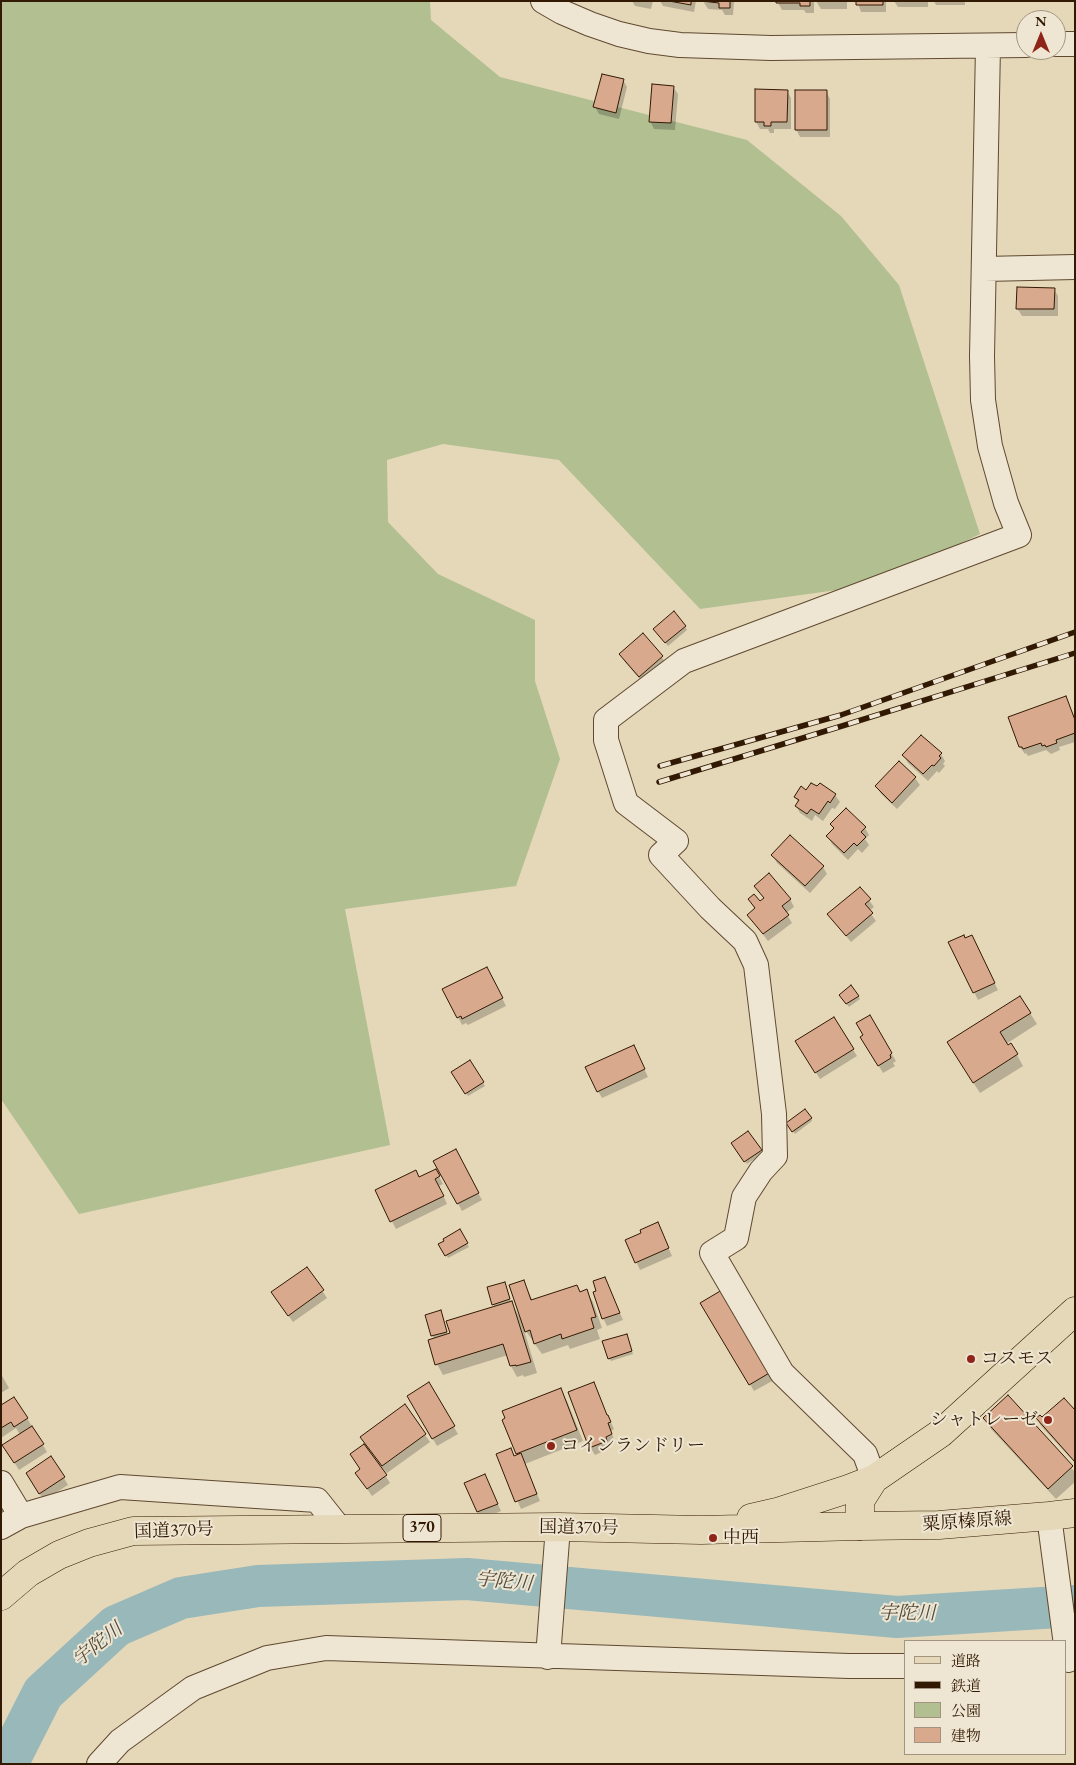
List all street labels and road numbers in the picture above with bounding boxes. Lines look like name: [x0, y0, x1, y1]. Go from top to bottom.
street label: 粟原榛原線: [921, 1508, 1013, 1536]
road number: 370: [403, 1515, 441, 1542]
street label: 国道370号: [539, 1517, 619, 1539]
street label: 国道370号: [134, 1519, 214, 1543]

